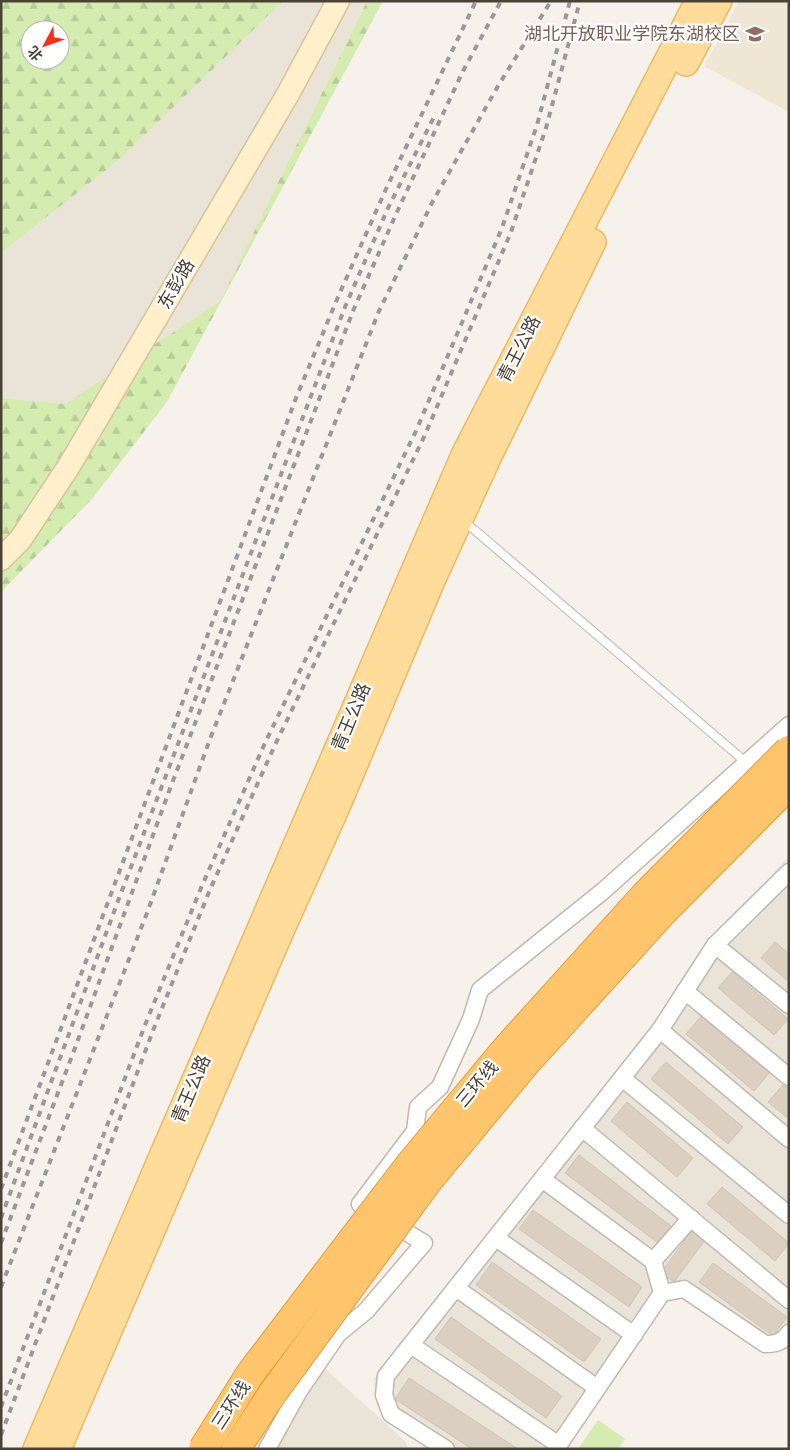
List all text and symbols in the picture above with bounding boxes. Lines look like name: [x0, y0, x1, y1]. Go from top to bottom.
north arrow: [20, 20, 70, 70]
place label: 湖北开放职业学院东湖校区: [524, 23, 740, 45]
school or university icon: 湖北开放职业学院东湖校区: [744, 23, 766, 45]
text: 北: [25, 42, 47, 64]
street label: 东彭路: [153, 255, 199, 313]
street label: 青王公路: [493, 312, 545, 386]
street label: 青王公路: [327, 680, 375, 754]
street label: 青王公路: [167, 1052, 215, 1126]
street label: 三环线: [451, 1056, 503, 1112]
street label: 三环线: [207, 1376, 255, 1434]

